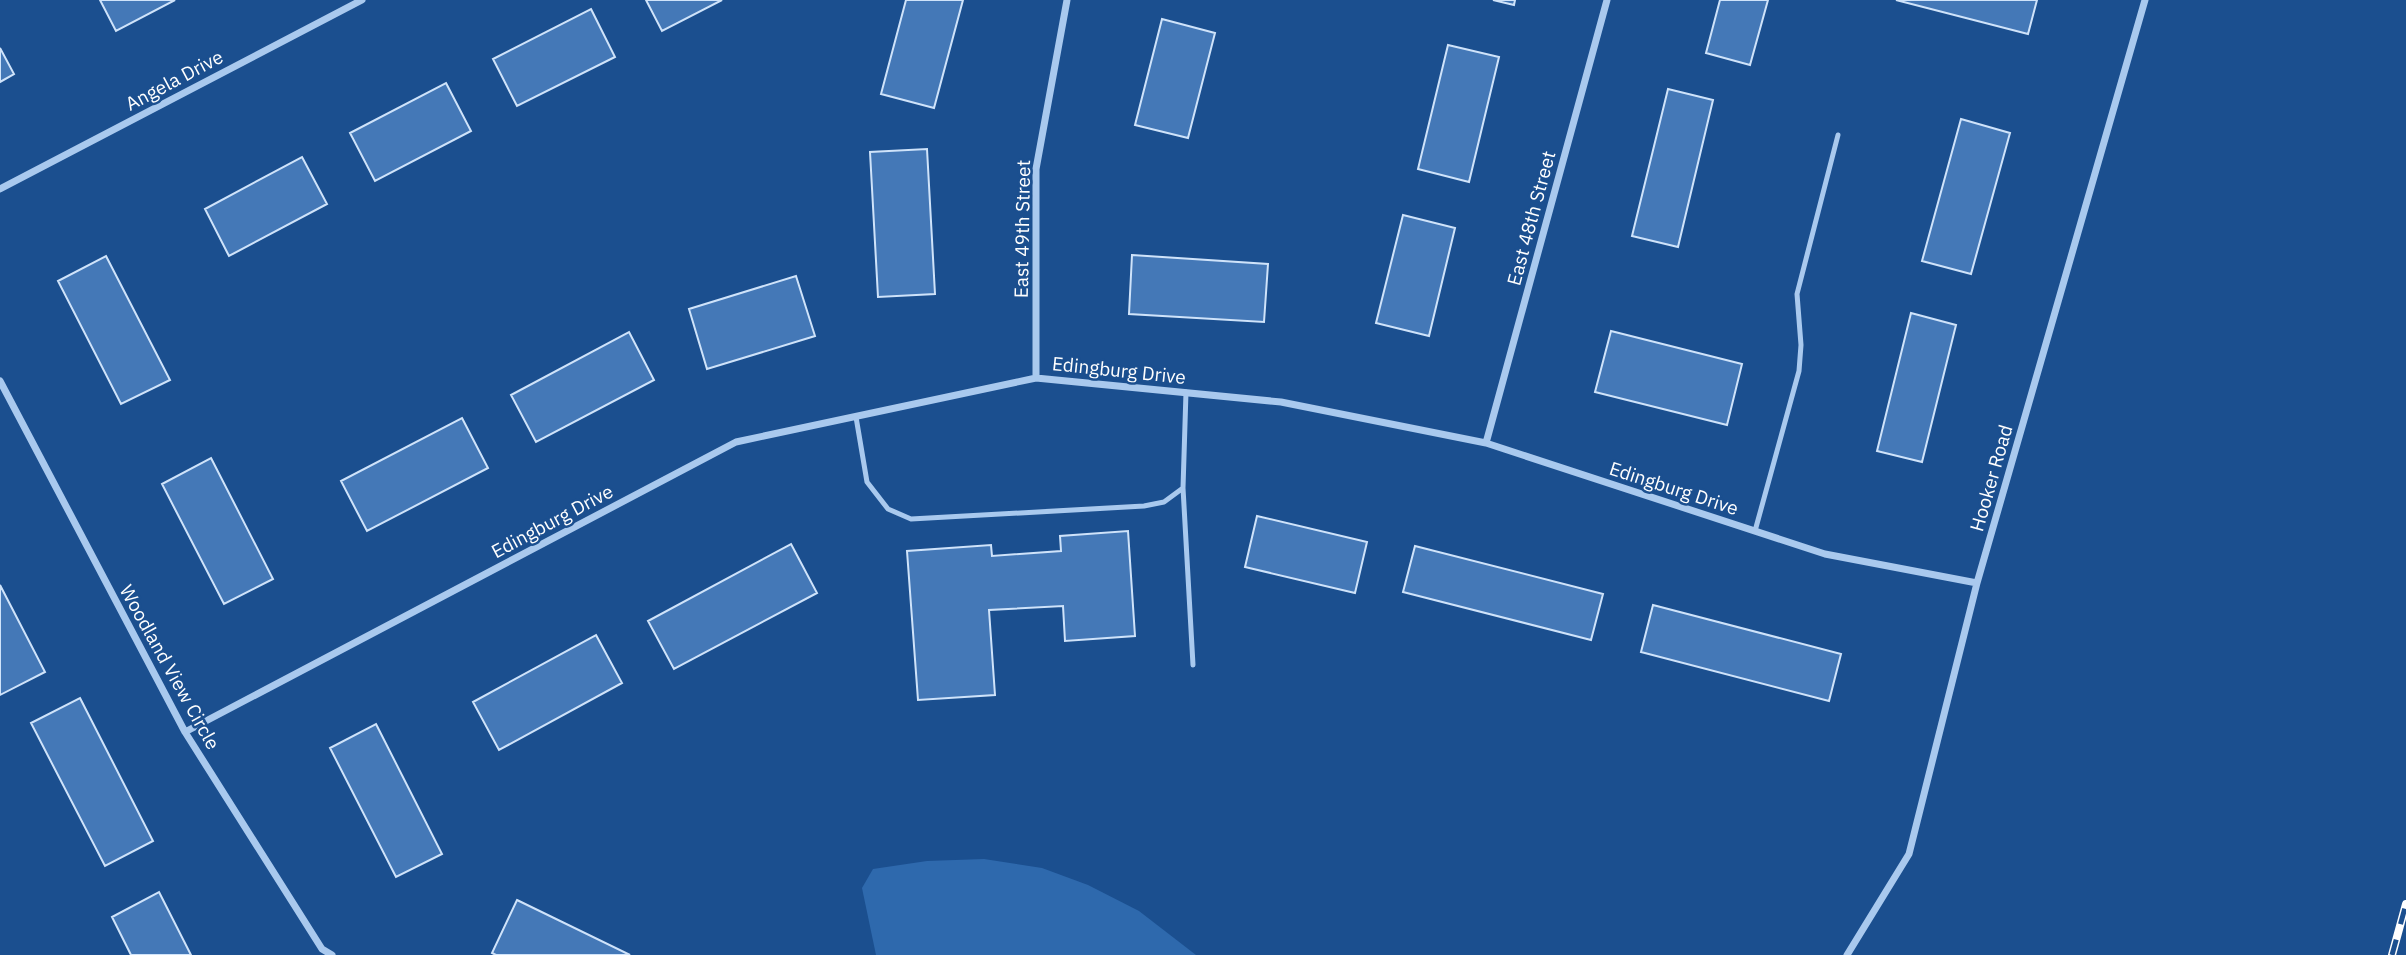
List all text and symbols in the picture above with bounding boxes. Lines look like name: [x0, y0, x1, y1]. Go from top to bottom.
street label: Angela Drive: [121, 44, 227, 116]
street label: East 48th Street: [1502, 148, 1560, 288]
street label: East 49th Street: [1009, 160, 1035, 298]
street label: Edingburg Drive: [1051, 351, 1187, 389]
street label: Hooker Road: [1964, 422, 2018, 534]
street label: Edingburg Drive: [1606, 456, 1742, 520]
street label: Edingburg Drive: [487, 479, 617, 563]
street label: Woodland View Circle: [115, 580, 225, 754]

